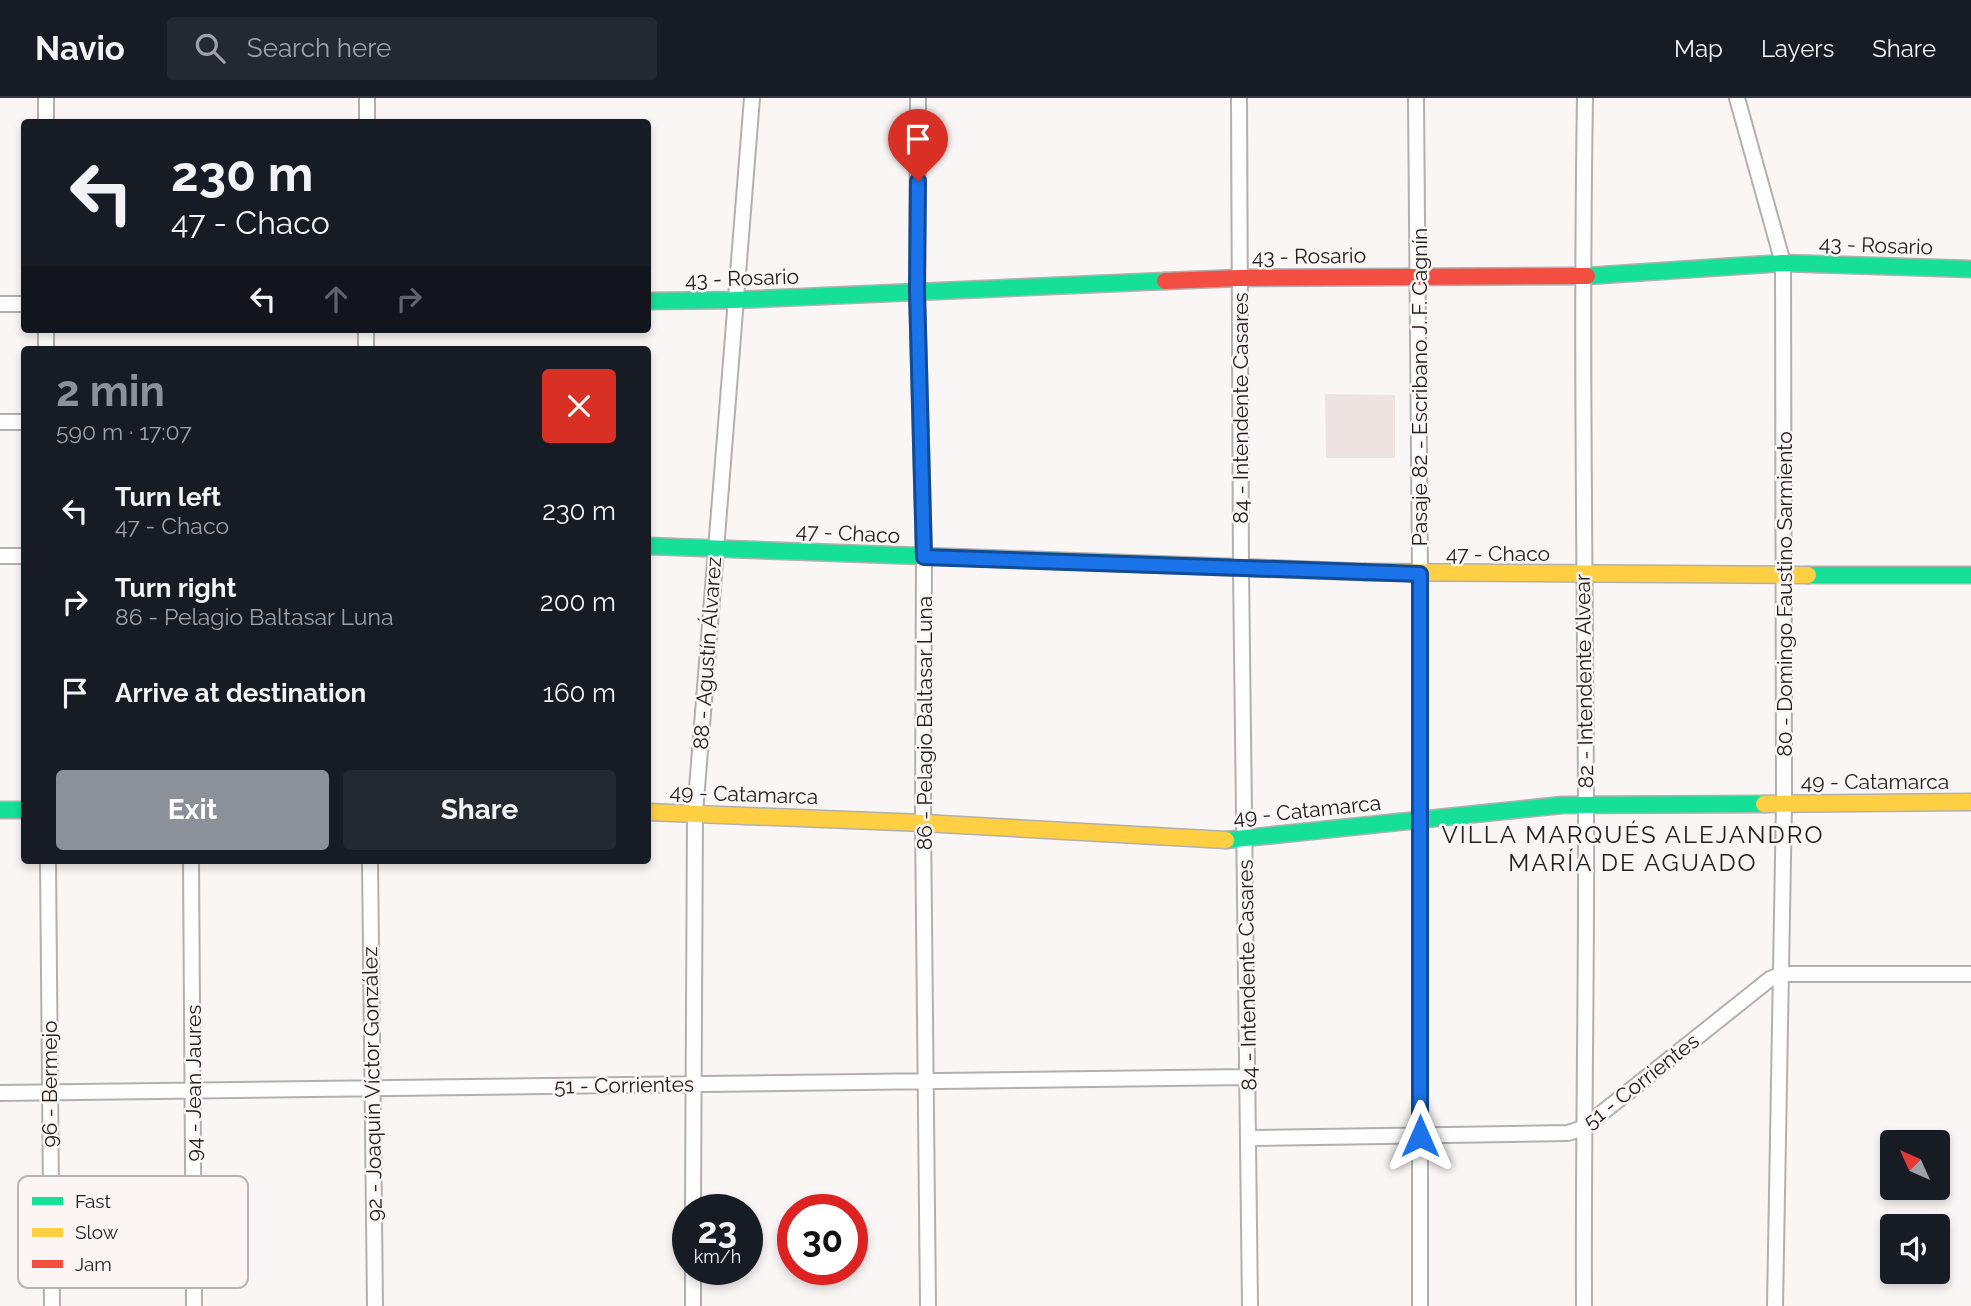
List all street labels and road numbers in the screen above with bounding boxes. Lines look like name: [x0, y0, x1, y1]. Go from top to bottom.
street label: Pasaje 82 - Escribano J. F. Cagnín: [1407, 228, 1432, 546]
street label: 43 - Rosario: [1819, 231, 1933, 259]
street label: 43 - Rosario: [1252, 243, 1366, 269]
street label: 43 - Rosario: [685, 264, 799, 292]
street label: 84 - Intendente Casares: [1228, 292, 1253, 524]
street label: 80 - Domingo Faustino Sarmiento: [1772, 431, 1797, 757]
street label: 47 - Chaco: [795, 518, 901, 548]
street label: 47 - Chaco: [1446, 541, 1550, 566]
street label: 88 - Agustín Álvarez: [688, 556, 726, 750]
street label: 82 - Intendente Alvear: [1570, 573, 1598, 789]
street label: 86 - Pelagio Baltasar Luna: [912, 596, 937, 850]
street label: 49 - Catamarca: [1801, 769, 1949, 794]
street label: 49 - Catamarca: [669, 779, 819, 809]
street label: 49 - Catamarca: [1232, 790, 1382, 830]
street label: 84 - Intendente Casares: [1232, 859, 1262, 1091]
street label: 92 - Joaquín Víctor González: [357, 946, 387, 1222]
street label: 94 - Jean Jaures: [181, 1005, 206, 1161]
street label: 96 - Bermejo: [37, 1020, 62, 1148]
street label: 51 - Corrientes: [1578, 1028, 1704, 1134]
street label: 51 - Corrientes: [554, 1071, 694, 1099]

